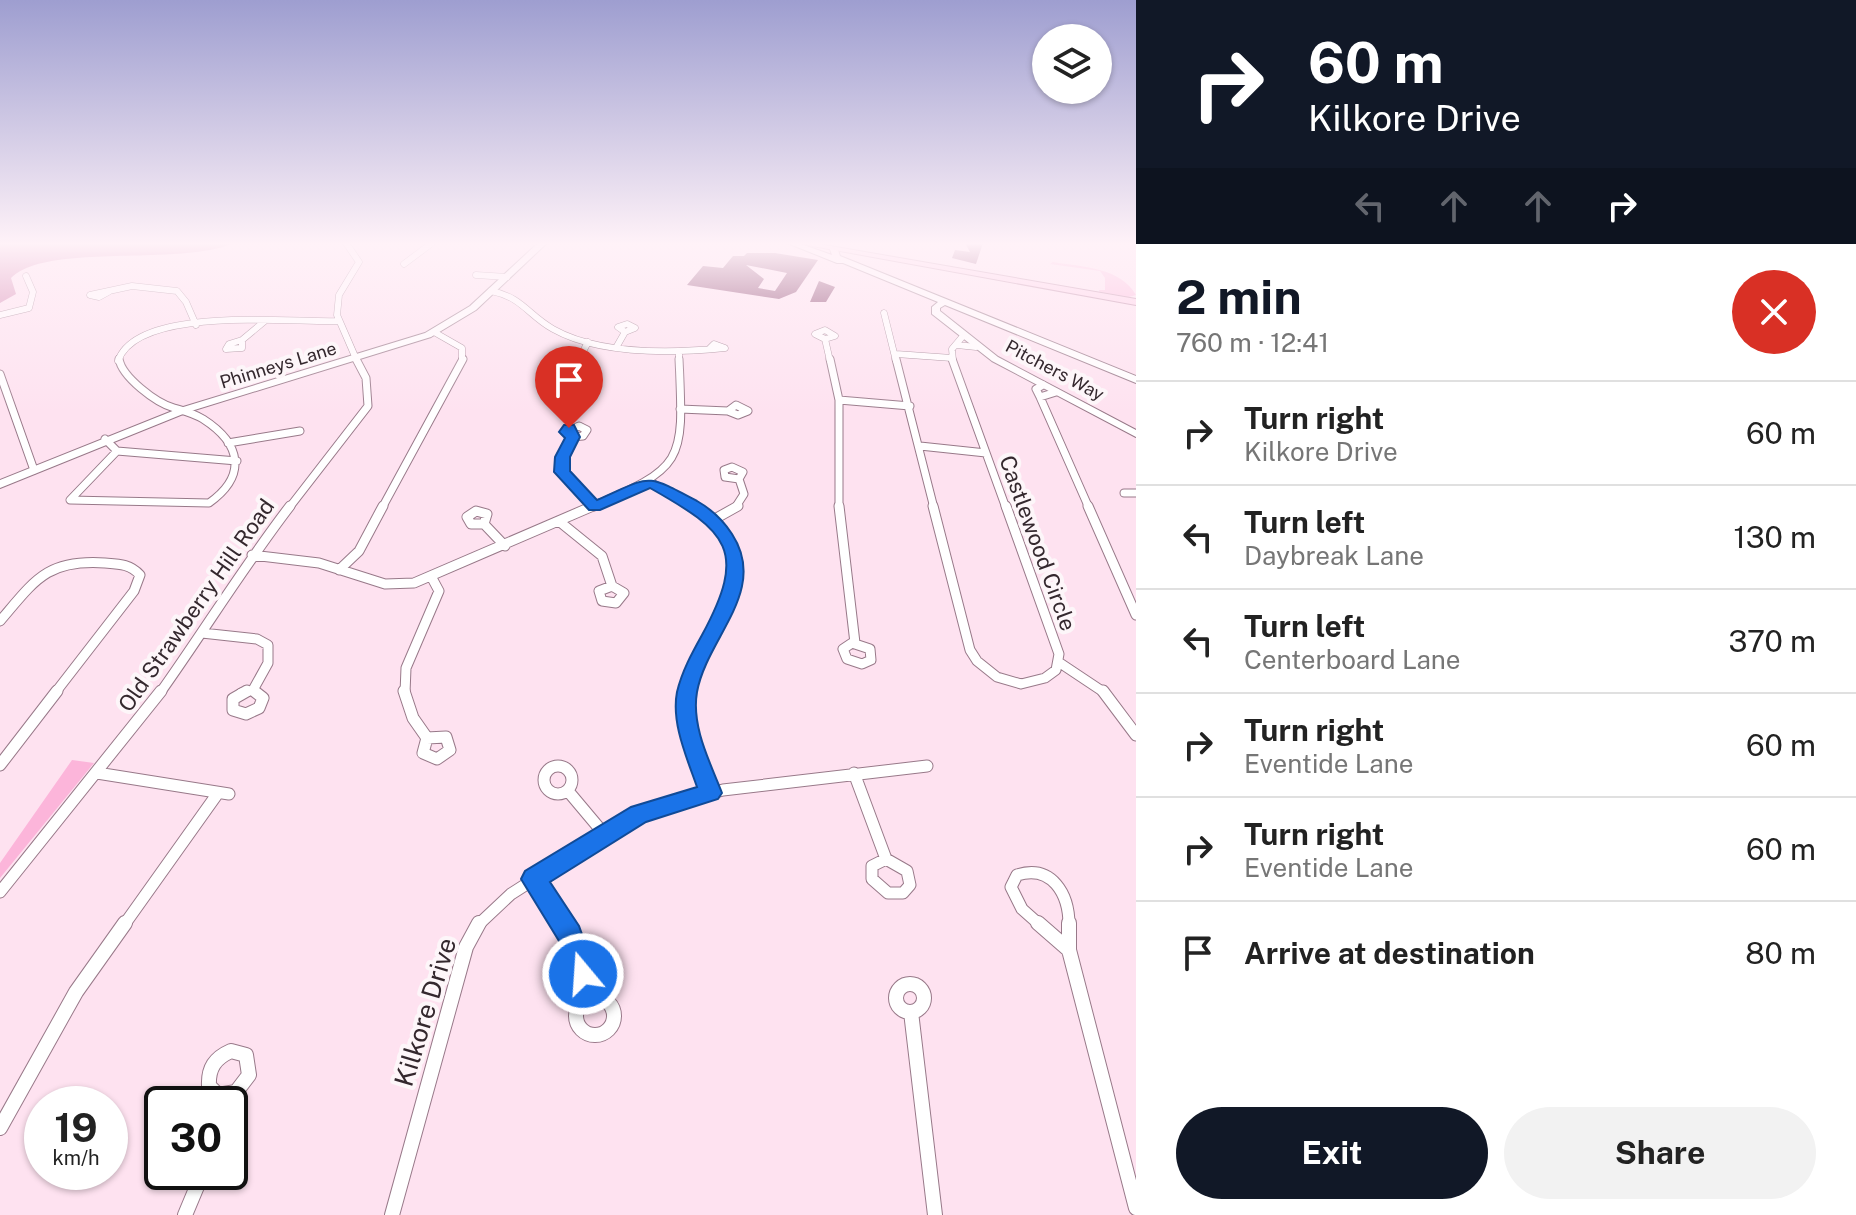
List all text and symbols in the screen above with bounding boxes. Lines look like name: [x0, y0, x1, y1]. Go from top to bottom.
map controls: [1032, 24, 1112, 104]
button: layers: [1032, 24, 1112, 104]
text: 60 m: [1308, 30, 1444, 96]
icon: right: [1176, 32, 1280, 136]
text: Kilkore Drive: [1308, 97, 1521, 139]
icon: left: [1348, 184, 1392, 228]
icon: ahead: [1432, 184, 1476, 228]
icon: ahead: [1516, 184, 1560, 228]
icon: right: [1600, 184, 1644, 228]
text: 2 min: [1176, 268, 1302, 325]
button: close: [1732, 270, 1816, 354]
text: 760 m · 12:41: [1176, 327, 1329, 358]
street label: Pitchers Way: [1002, 335, 1108, 405]
street label: Phinneys Lane: [217, 337, 339, 393]
pin: [535, 346, 603, 428]
icon: arrive: [547, 358, 591, 402]
text: Turn right: [1244, 400, 1384, 436]
icon: right: [1176, 411, 1220, 455]
text: 60 m: [1746, 415, 1816, 451]
text: Kilkore Drive: [1244, 436, 1398, 467]
street label: Castlewood Circle: [994, 452, 1082, 634]
street label: Old Strawberry Hill Road: [113, 494, 279, 716]
text: Turn left: [1244, 504, 1365, 540]
icon: left: [1176, 515, 1220, 559]
text: 130 m: [1733, 519, 1816, 555]
text: Daybreak Lane: [1244, 540, 1424, 571]
text: Turn left: [1244, 608, 1365, 644]
icon: left: [1176, 619, 1220, 663]
text: 370 m: [1729, 623, 1816, 659]
text: Centerboard Lane: [1244, 644, 1461, 675]
text: Turn right: [1244, 712, 1384, 748]
icon: right: [1176, 723, 1220, 767]
text: 60 m: [1746, 727, 1816, 763]
text: Eventide Lane: [1244, 748, 1413, 779]
text: Turn right: [1244, 816, 1384, 852]
icon: right: [1176, 827, 1220, 871]
text: 60 m: [1746, 831, 1816, 867]
text: Eventide Lane: [1244, 852, 1413, 883]
icon: arrive: [1176, 931, 1220, 975]
position arrow: [541, 932, 625, 1016]
street label: Kilkore Drive: [388, 934, 462, 1090]
text: Arrive at destination: [1244, 935, 1535, 971]
text: 80 m: [1745, 935, 1816, 971]
speed limit sign: 30: [144, 1086, 248, 1190]
text: 19: [54, 1104, 98, 1151]
button: Exit: [1176, 1107, 1488, 1199]
button: Share: [1504, 1107, 1816, 1199]
text: km/h: [52, 1146, 100, 1170]

